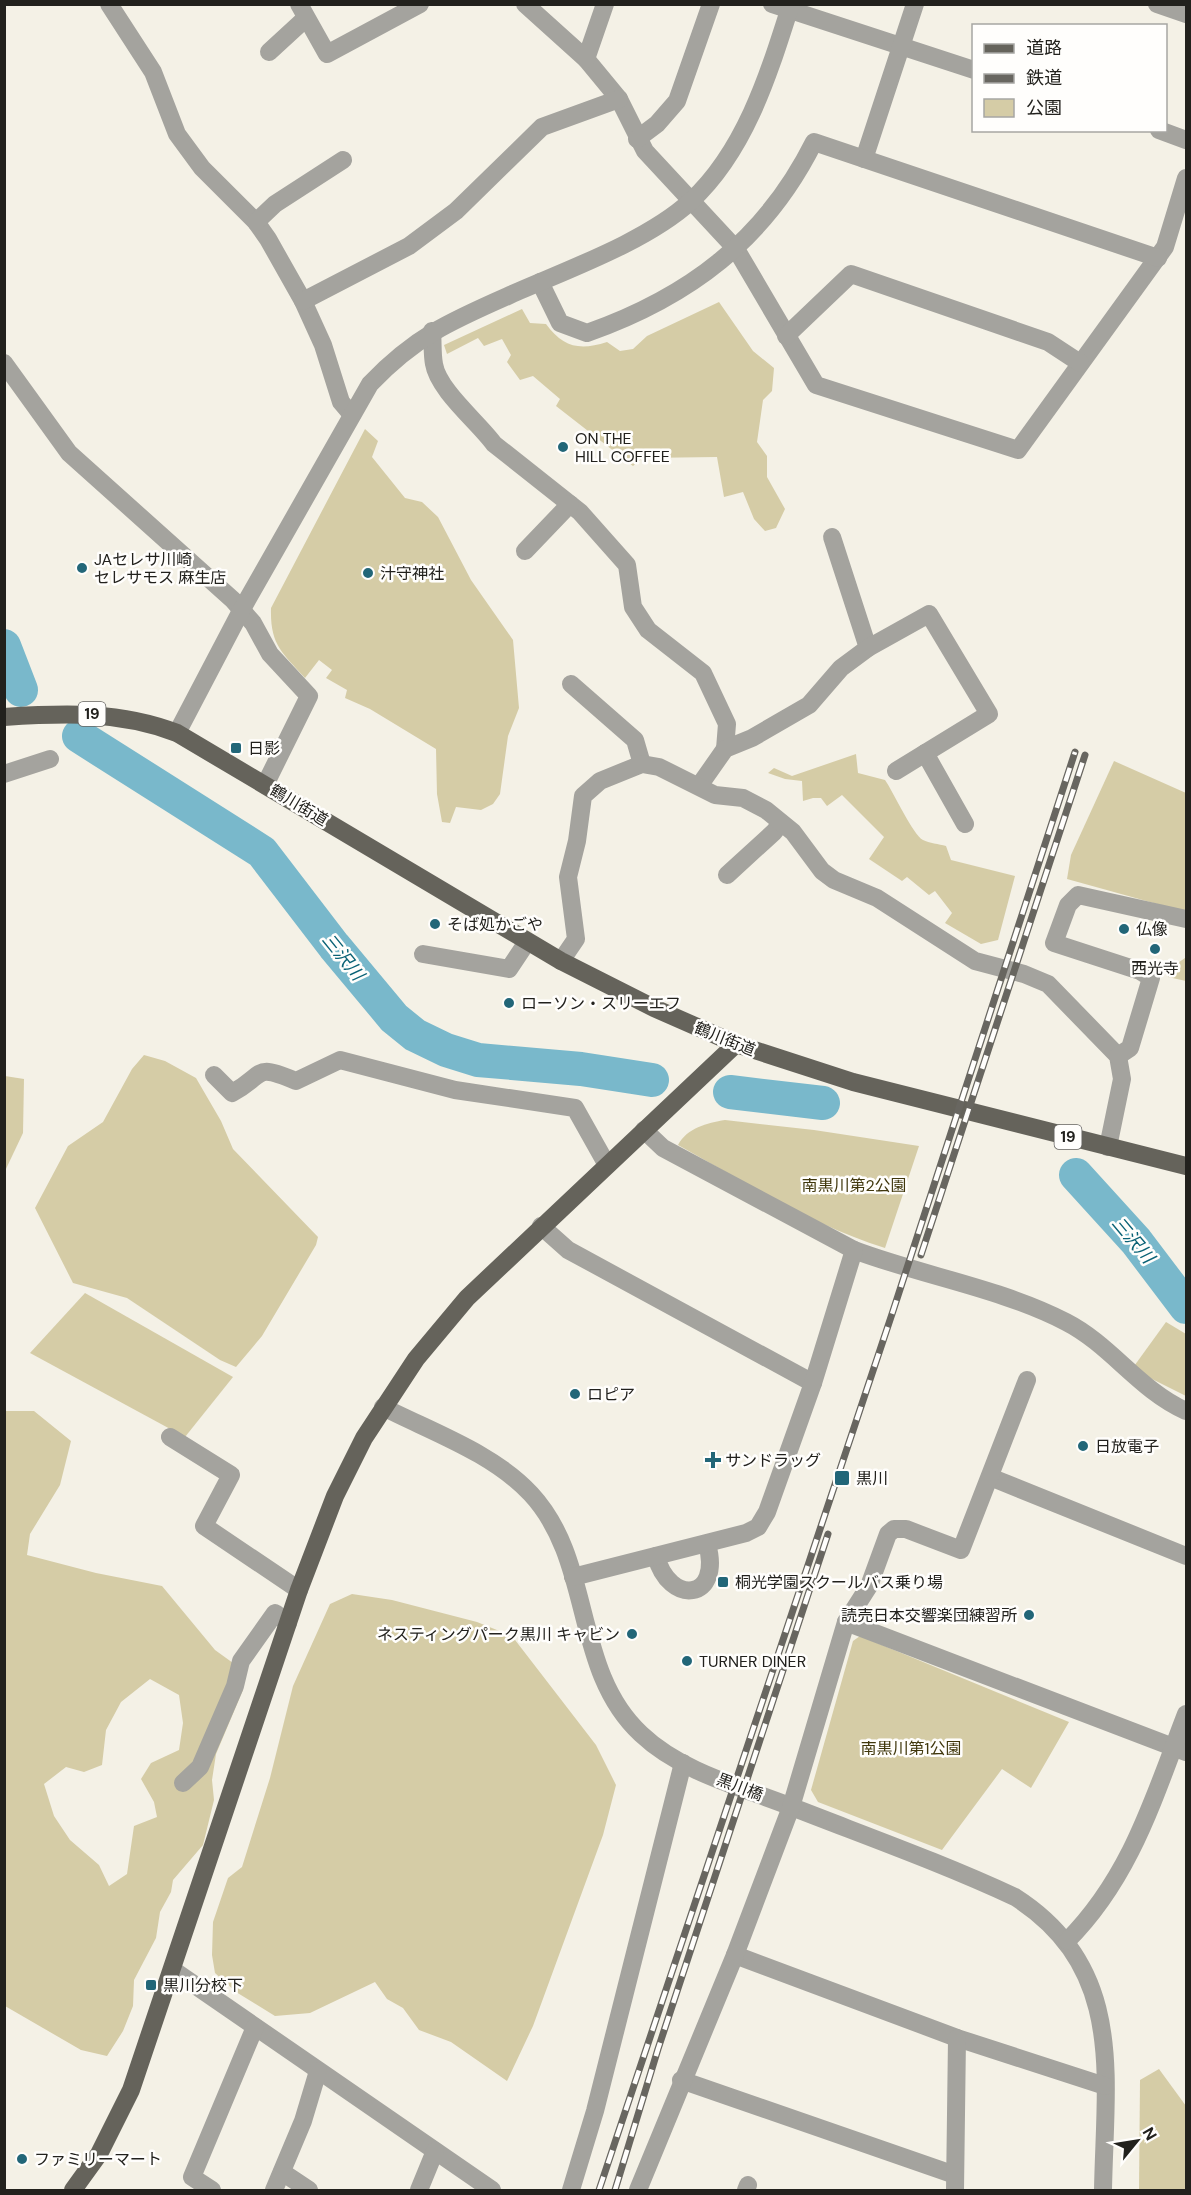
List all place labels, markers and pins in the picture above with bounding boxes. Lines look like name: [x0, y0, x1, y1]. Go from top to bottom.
place label: ON THE HILL COFFEE: [575, 428, 670, 467]
marker: ON THE HILL COFFEE: [556, 440, 570, 454]
place label: JAセレサ川崎 セレサモス 麻生店: [94, 549, 226, 588]
marker: JAセレサ川崎 セレサモス 麻生店: [75, 561, 89, 575]
place label: 汁守神社: [380, 563, 444, 584]
marker: 汁守神社: [361, 566, 375, 580]
place label: 日影: [248, 738, 280, 759]
marker: 日影: [229, 741, 243, 755]
place label: そば処かごや: [447, 914, 543, 935]
marker: そば処かごや: [428, 917, 442, 931]
place label: 仏像: [1136, 919, 1168, 940]
marker: 仏像: [1117, 922, 1131, 936]
marker: 西光寺: [1148, 942, 1162, 956]
place label: 西光寺: [1131, 958, 1179, 979]
place label: ローソン・スリーエフ: [521, 993, 681, 1014]
marker: ローソン・スリーエフ: [502, 996, 516, 1010]
place label: ロピア: [587, 1384, 635, 1405]
marker: ロピア: [568, 1387, 582, 1401]
place label: 日放電子: [1095, 1436, 1159, 1457]
marker: 日放電子: [1076, 1439, 1090, 1453]
place label: サンドラッグ: [725, 1450, 821, 1471]
marker: サンドラッグ: [706, 1453, 720, 1467]
place label: 黒川: [856, 1468, 888, 1489]
marker: 黒川: [833, 1469, 851, 1487]
place label: 桐光学園スクールバス乗り場: [735, 1572, 943, 1593]
marker: 桐光学園スクールバス乗り場: [716, 1575, 730, 1589]
place label: 読売日本交響楽団練習所: [841, 1605, 1017, 1626]
marker: 読売日本交響楽団練習所: [1022, 1608, 1036, 1622]
place label: ネスティングパーク黒川 キャビン: [377, 1624, 620, 1645]
marker: ネスティングパーク黒川 キャビン: [625, 1627, 639, 1641]
place label: TURNER DINER: [699, 1651, 806, 1672]
marker: TURNER DINER: [680, 1654, 694, 1668]
place label: 黒川分校下: [163, 1975, 243, 1996]
marker: 黒川分校下: [144, 1978, 158, 1992]
place label: ファミリーマート: [34, 2149, 162, 2170]
marker: ファミリーマート: [15, 2152, 29, 2166]

